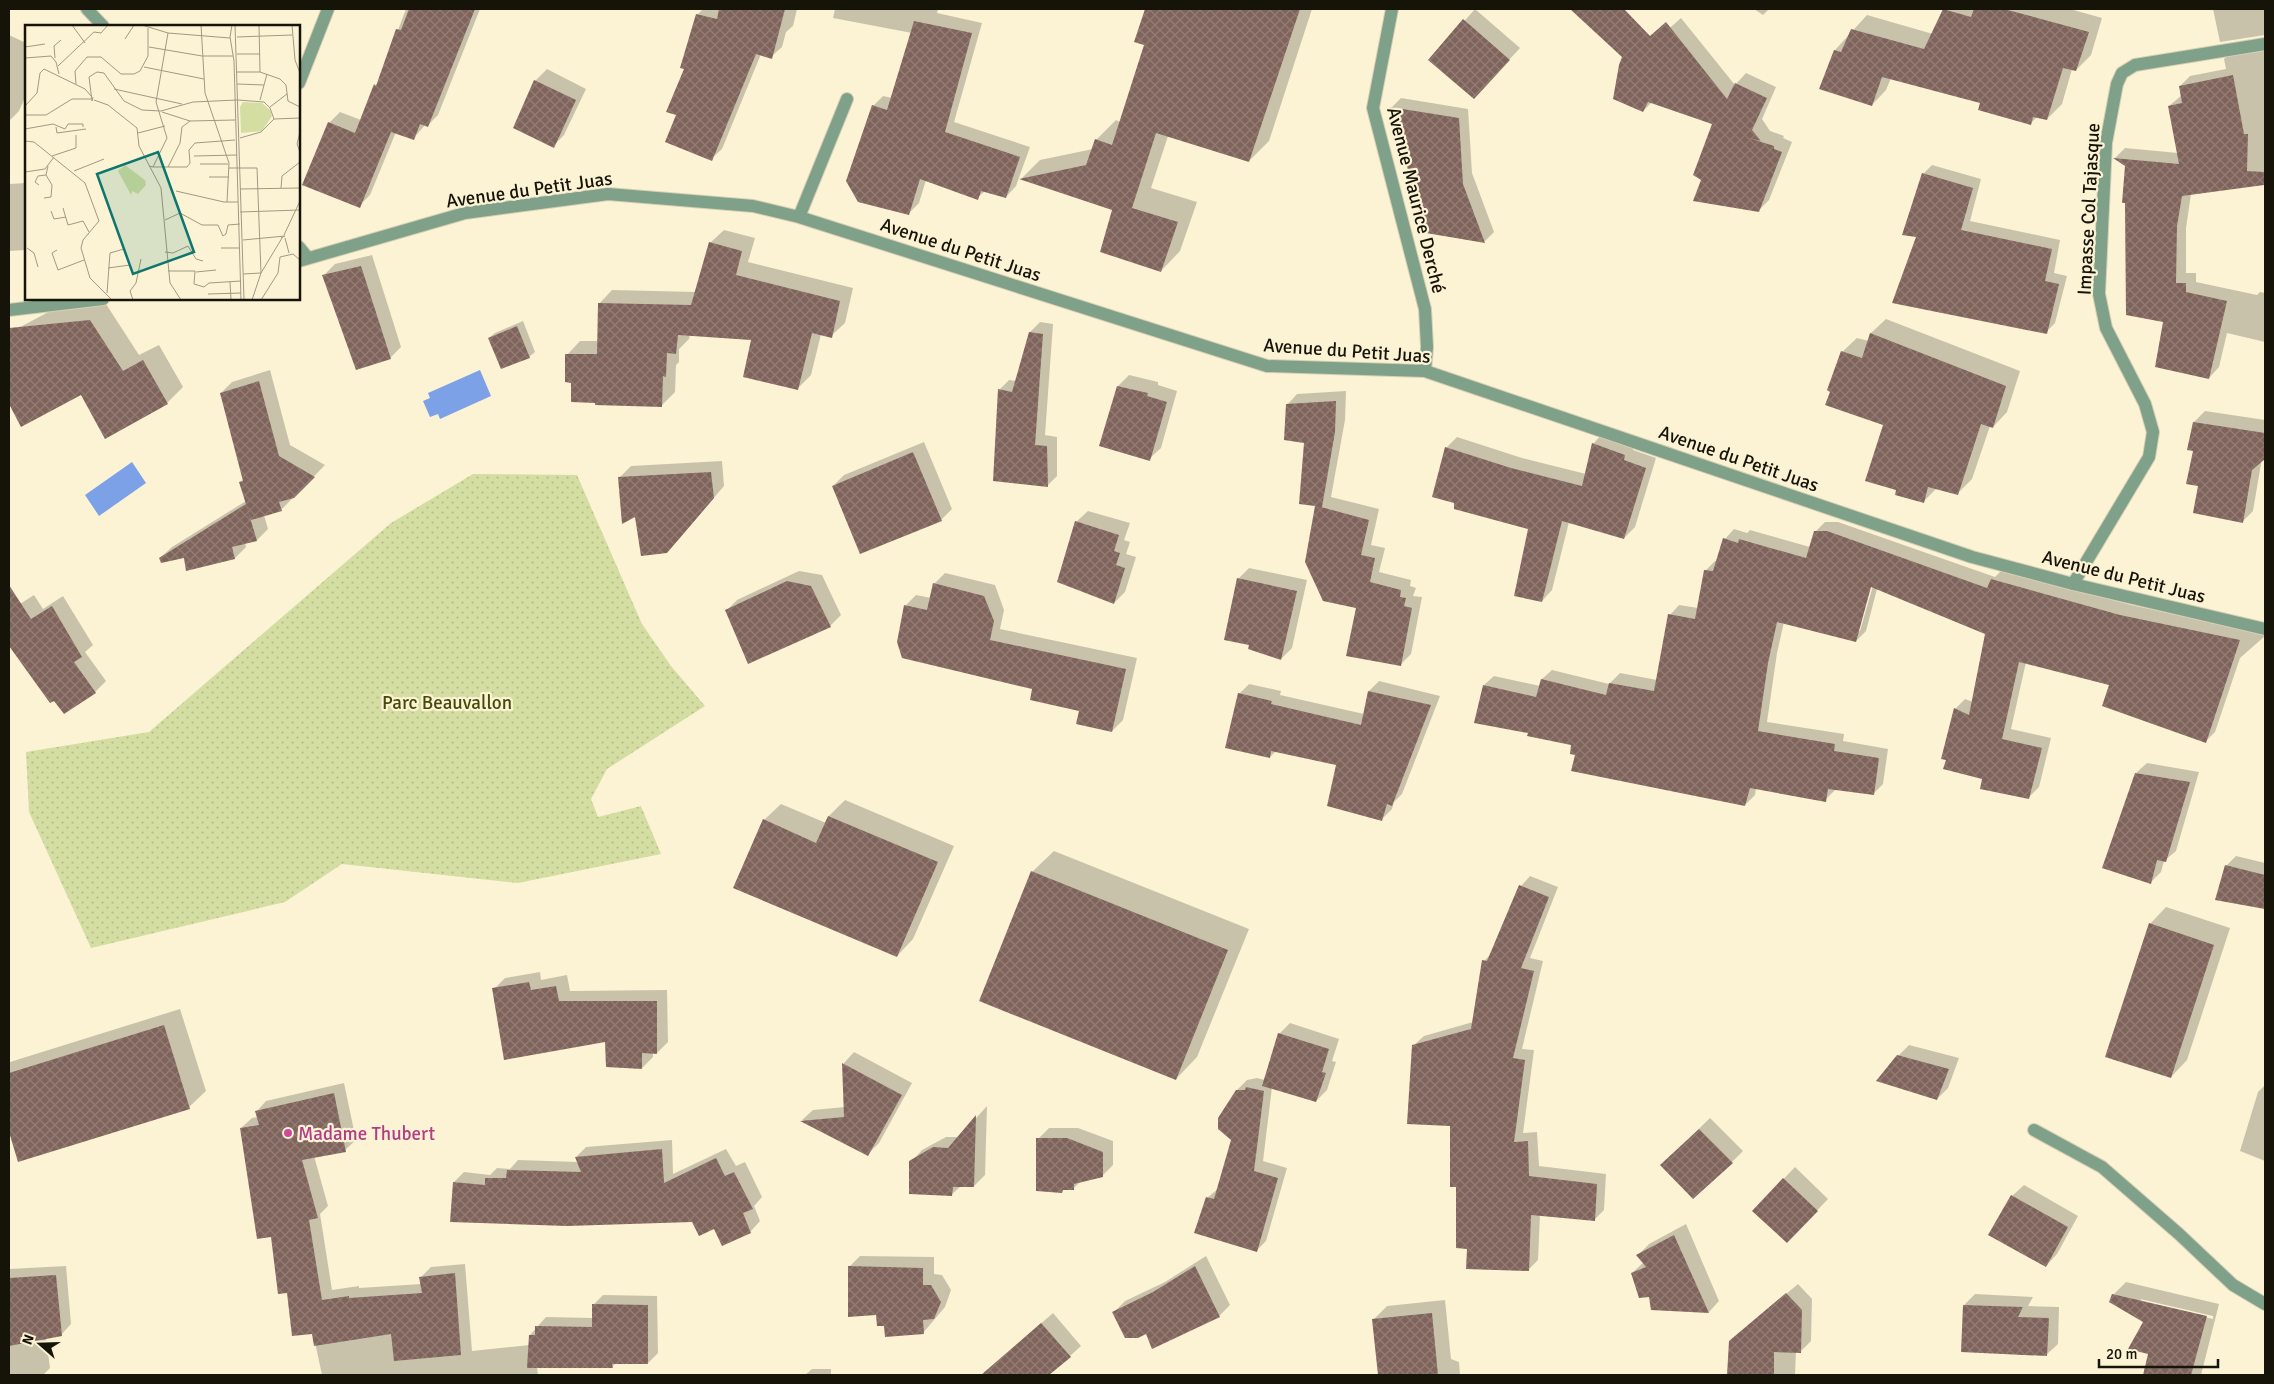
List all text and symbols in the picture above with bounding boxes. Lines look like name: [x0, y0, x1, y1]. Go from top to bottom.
inset map: [25, 25, 300, 300]
street label: Avenue Maurice Derché: [1381, 105, 1451, 296]
street label: Impasse Col Tajasque: [2073, 122, 2105, 296]
street label: Avenue du Petit Juas: [444, 166, 614, 214]
street label: Avenue du Petit Juas: [877, 213, 1044, 287]
street label: Avenue du Petit Juas: [1263, 333, 1431, 369]
street label: Avenue du Petit Juas: [1656, 420, 1822, 498]
street label: Avenue du Petit Juas: [2040, 545, 2208, 609]
park label: Parc Beauvallon: [382, 691, 512, 715]
place label: Madame Thubert: [298, 1122, 435, 1146]
marker: Madame Thubert: [282, 1127, 294, 1139]
north arrow: [15, 1319, 65, 1369]
text: N: [19, 1332, 38, 1347]
scale bar: [2099, 1336, 2218, 1368]
text: 20 m: [2106, 1345, 2137, 1363]

